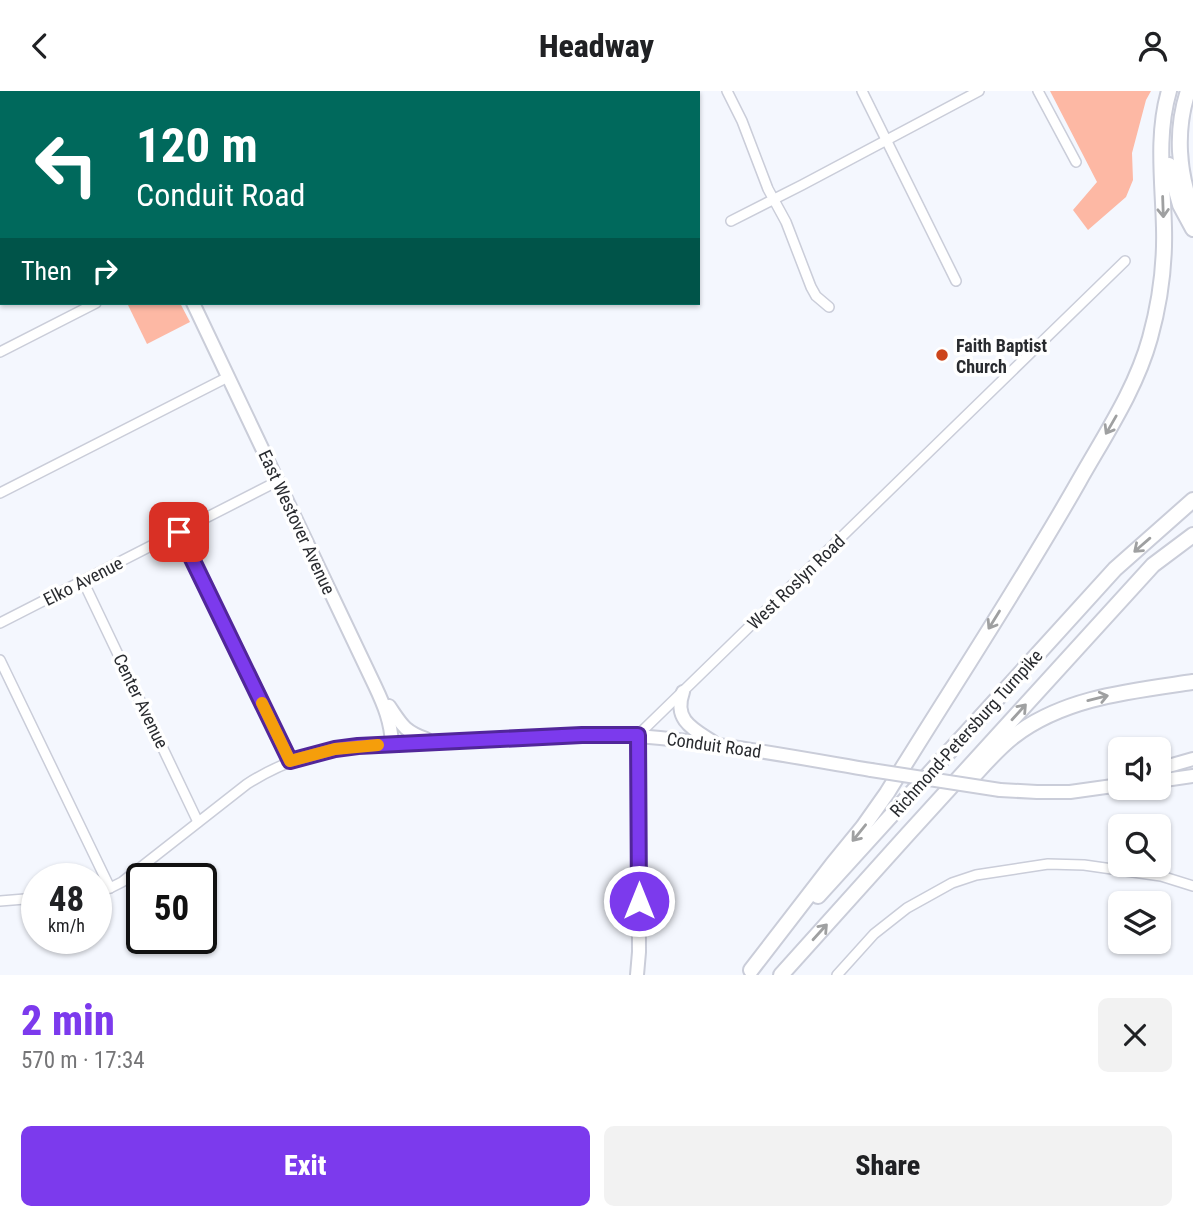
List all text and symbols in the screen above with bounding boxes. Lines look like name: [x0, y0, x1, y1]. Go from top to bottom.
icon: back: [21, 27, 59, 65]
text: Headway: [539, 27, 654, 65]
icon: person: [1134, 27, 1172, 65]
text: 120 m: [136, 117, 258, 174]
icon: left: [21, 119, 112, 210]
text: Conduit Road: [136, 176, 305, 214]
one-way arrow: [1157, 196, 1170, 219]
icon: right: [86, 252, 124, 290]
text: Then: [21, 256, 72, 286]
place label: Faith Baptist Church: [956, 335, 1048, 377]
marker: Faith Baptist Church: [934, 347, 950, 363]
one-way arrow: [1104, 415, 1118, 435]
street label: East Westover Avenue: [254, 446, 340, 598]
pin: [149, 502, 209, 562]
icon: arrive: [160, 513, 198, 551]
street label: West Roslyn Road: [743, 530, 849, 634]
one-way arrow: [1133, 537, 1151, 553]
street label: Elko Avenue: [40, 552, 126, 610]
one-way arrow: [987, 610, 1001, 630]
street label: Richmond-Petersburg Turnpike: [885, 645, 1047, 821]
street label: Center Avenue: [109, 650, 173, 752]
one-way arrow: [1087, 691, 1109, 704]
one-way arrow: [1011, 703, 1027, 721]
street label: Conduit Road: [665, 728, 763, 762]
map controls: [1108, 737, 1171, 954]
button: sound: [1108, 737, 1171, 800]
button: search: [1108, 814, 1171, 877]
one-way arrow: [851, 823, 866, 841]
speed limit sign: 50: [126, 863, 217, 954]
position arrow: [602, 864, 676, 938]
text: 48: [49, 879, 84, 920]
button: layers: [1108, 891, 1171, 954]
text: km/h: [48, 915, 85, 936]
one-way arrow: [812, 923, 828, 941]
text: 2 min: [21, 996, 115, 1045]
button: close: [1098, 998, 1172, 1072]
text: 570 m · 17:34: [21, 1047, 145, 1074]
button: Exit: [21, 1126, 590, 1206]
button: Share: [604, 1126, 1172, 1206]

